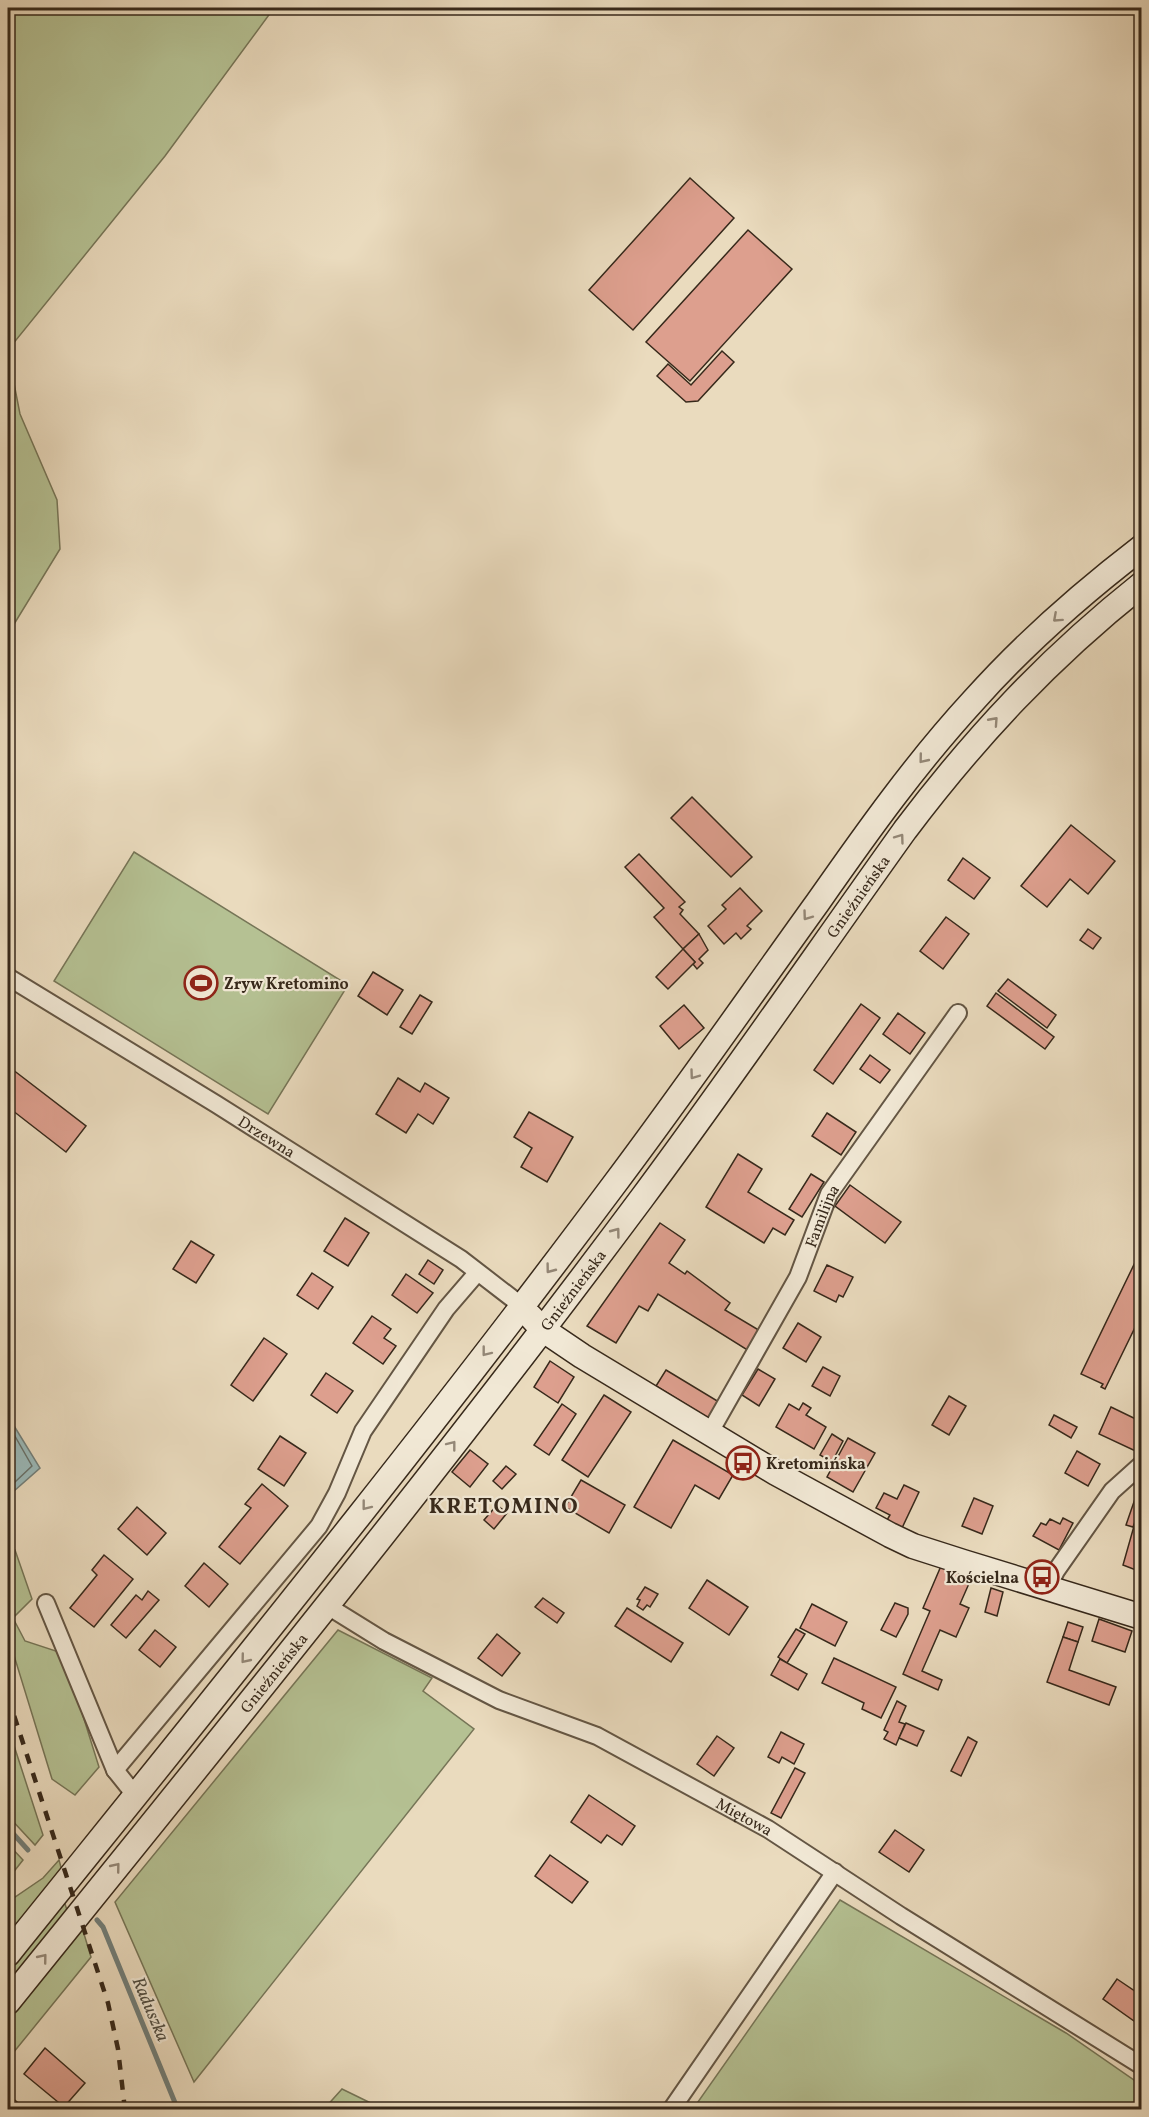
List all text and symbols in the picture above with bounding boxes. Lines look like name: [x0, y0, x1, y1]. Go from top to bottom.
one-way arrow: [1053, 611, 1064, 622]
one-way arrow: [987, 717, 998, 728]
one-way arrow: [919, 753, 930, 764]
one-way arrow: [893, 833, 904, 844]
street label: Gnieźnieńska: [823, 852, 896, 943]
one-way arrow: [803, 910, 814, 921]
sports icon: Zryw Kretomino: [183, 965, 219, 1001]
place label: Zryw Kretomino: [224, 974, 349, 996]
one-way arrow: [690, 1068, 701, 1079]
street label: Drzewna: [233, 1112, 299, 1164]
street label: Familijna: [801, 1180, 846, 1251]
one-way arrow: [608, 1228, 619, 1239]
street label: Gnieźnieńska: [536, 1246, 613, 1336]
one-way arrow: [546, 1262, 557, 1273]
one-way arrow: [482, 1346, 493, 1357]
one-way arrow: [444, 1441, 455, 1452]
bus stop icon: Kretomińska: [725, 1445, 761, 1481]
place label: Kretomińska: [766, 1454, 866, 1476]
district label: KRETOMINO: [429, 1492, 579, 1523]
one-way arrow: [362, 1499, 373, 1510]
bus stop icon: Kościelna: [1024, 1559, 1060, 1595]
place label: Kościelna: [946, 1568, 1019, 1590]
street label: Gnieźnieńska: [236, 1629, 314, 1719]
one-way arrow: [242, 1653, 253, 1664]
street label: Miętowa: [711, 1794, 776, 1842]
one-way arrow: [108, 1863, 119, 1874]
one-way arrow: [36, 1953, 47, 1964]
water label: Raduszka: [125, 1973, 174, 2046]

